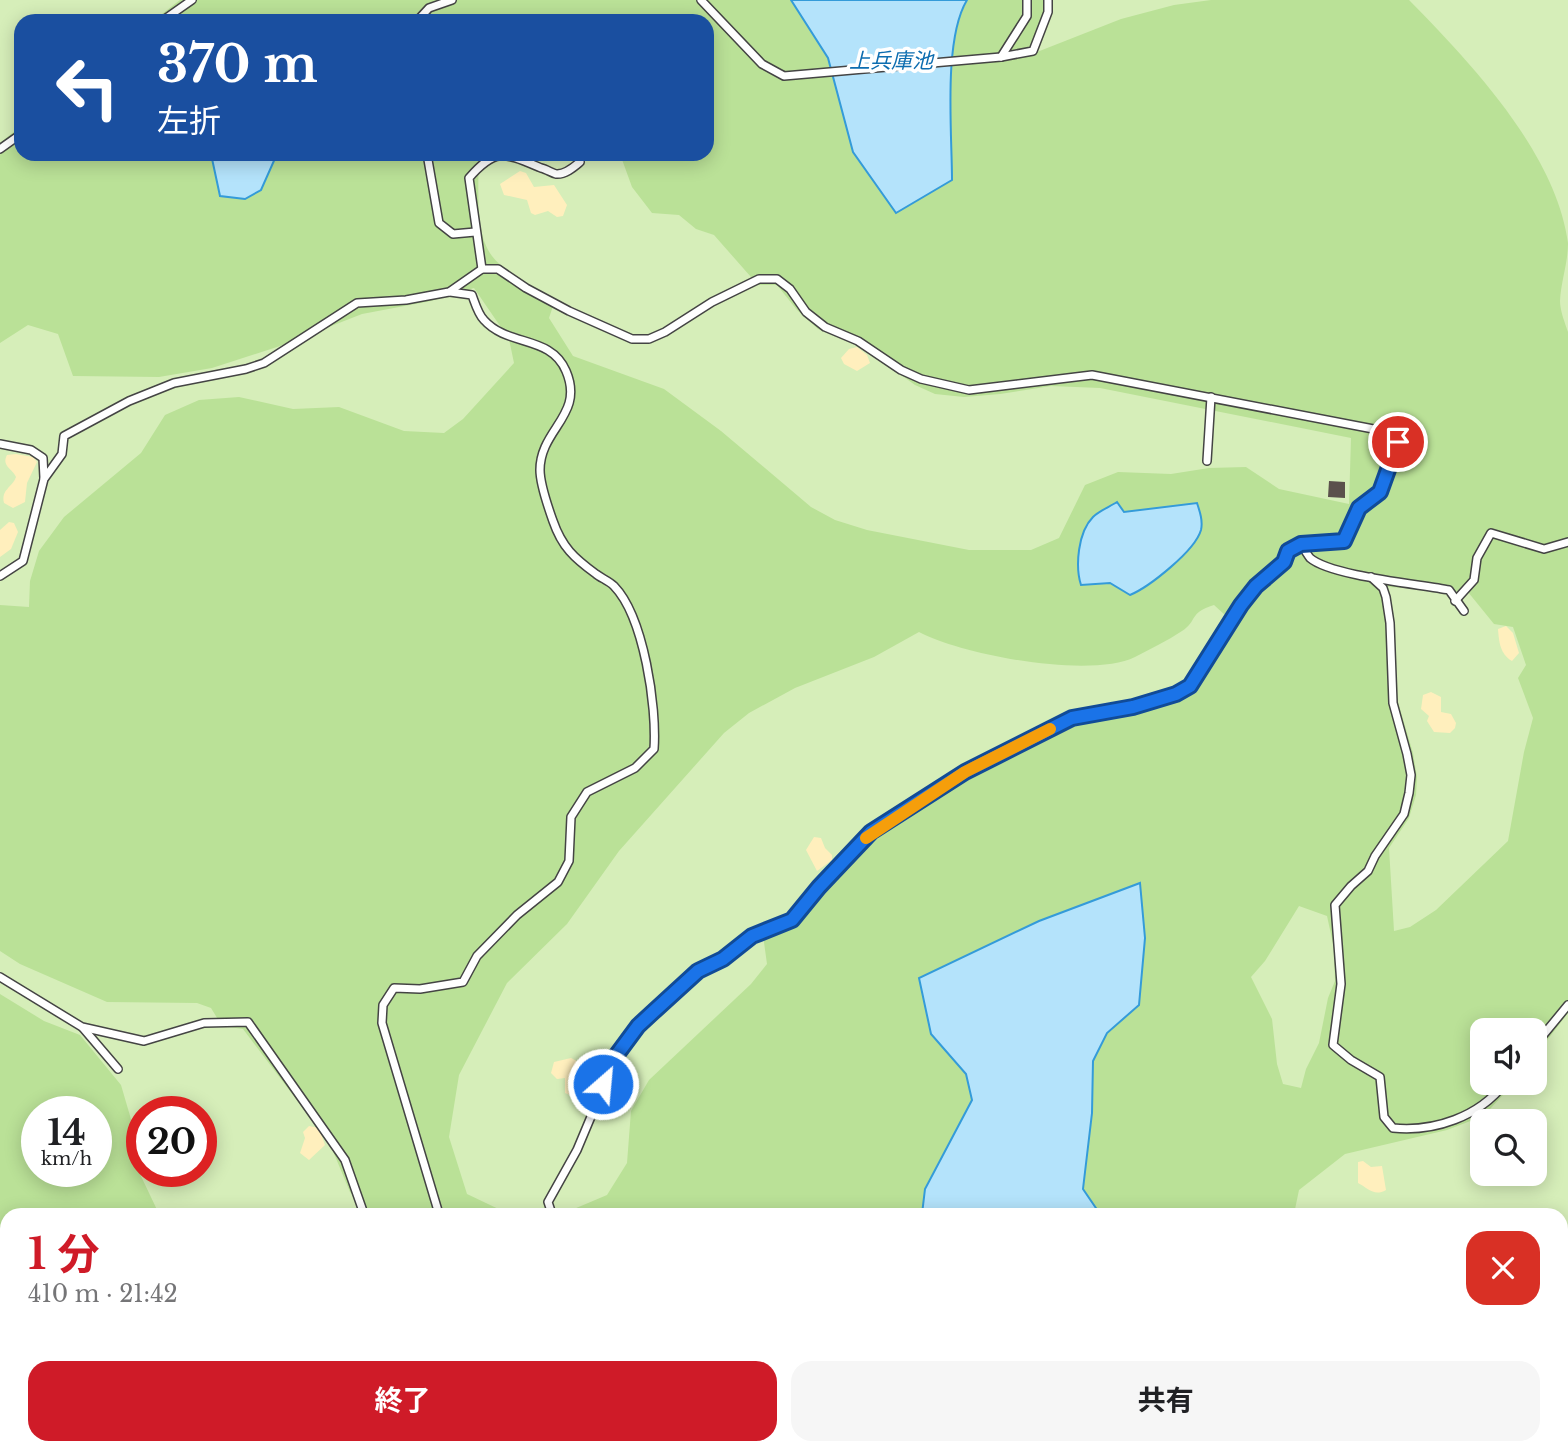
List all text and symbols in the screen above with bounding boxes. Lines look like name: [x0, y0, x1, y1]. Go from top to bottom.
text: 370 m: [157, 34, 318, 95]
icon: left: [42, 42, 133, 133]
water label: 上兵庫池: [849, 48, 935, 74]
text: 左折: [157, 101, 221, 141]
pin: [1368, 412, 1428, 472]
icon: arrive: [1379, 423, 1417, 461]
map controls: [1470, 1018, 1547, 1186]
button: sound: [1470, 1018, 1547, 1095]
position arrow: [566, 1047, 640, 1121]
speed limit sign: 20: [126, 1096, 217, 1187]
button: search: [1470, 1109, 1547, 1186]
text: 14: [47, 1111, 86, 1154]
text: km/h: [41, 1148, 92, 1170]
text: 1 分: [28, 1228, 99, 1280]
button: close: [1466, 1231, 1540, 1305]
text: 410 m · 21:42: [28, 1280, 178, 1308]
button: 終了: [28, 1361, 777, 1441]
button: 共有: [791, 1361, 1540, 1441]

